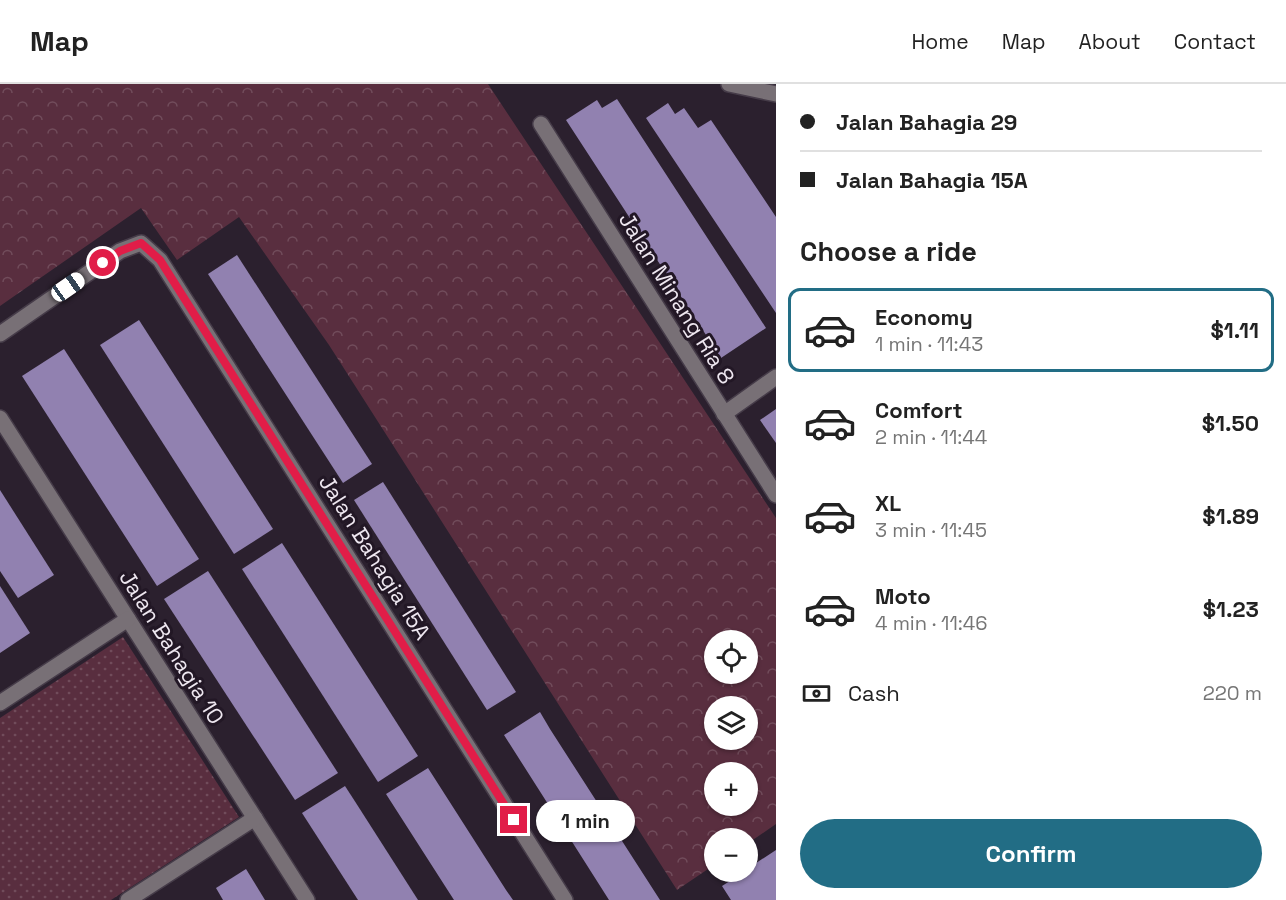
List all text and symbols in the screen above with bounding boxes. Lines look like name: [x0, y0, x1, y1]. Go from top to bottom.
text: Map: [30, 23, 89, 59]
text: Home: [911, 28, 969, 55]
text: Map: [1002, 28, 1046, 55]
text: About: [1079, 28, 1141, 55]
text: Contact: [1174, 28, 1256, 55]
text: Jalan Bahagia 29: [836, 108, 1017, 136]
text: Jalan Bahagia 15A: [836, 166, 1028, 194]
street label: Jalan Minang Ria 8: [613, 207, 741, 389]
text: Choose a ride: [800, 234, 977, 269]
route start: [89, 249, 116, 276]
car: [48, 269, 88, 305]
icon: car: [803, 303, 857, 357]
text: Economy: [875, 303, 973, 331]
text: $1.11: [1210, 316, 1259, 344]
text: 1 min · 11:43: [875, 331, 983, 357]
icon: car: [803, 396, 857, 450]
text: Comfort: [875, 396, 963, 424]
text: $1.50: [1202, 409, 1259, 437]
text: 2 min · 11:44: [875, 424, 987, 450]
street label: Jalan Bahagia 15A: [313, 469, 437, 645]
icon: car: [803, 489, 857, 543]
text: XL: [875, 489, 901, 517]
text: $1.89: [1202, 502, 1259, 530]
text: 3 min · 11:45: [875, 517, 987, 543]
street label: Jalan Bahagia 10: [113, 565, 231, 729]
icon: car: [803, 582, 857, 636]
text: Moto: [875, 582, 931, 610]
text: $1.23: [1203, 595, 1259, 623]
text: 4 min · 11:46: [875, 610, 988, 636]
map controls: [704, 630, 758, 882]
button: locate: [704, 630, 758, 684]
icon: cash: [800, 677, 833, 710]
text: Cash: [848, 679, 900, 707]
text: 220 m: [1203, 680, 1262, 706]
button: layers: [704, 696, 758, 750]
button: +: [704, 762, 758, 816]
callout: 1 min: [535, 799, 634, 841]
route end: [500, 806, 527, 833]
text: 1 min: [561, 808, 610, 834]
button: Confirm: [800, 819, 1262, 888]
button: −: [704, 828, 758, 882]

